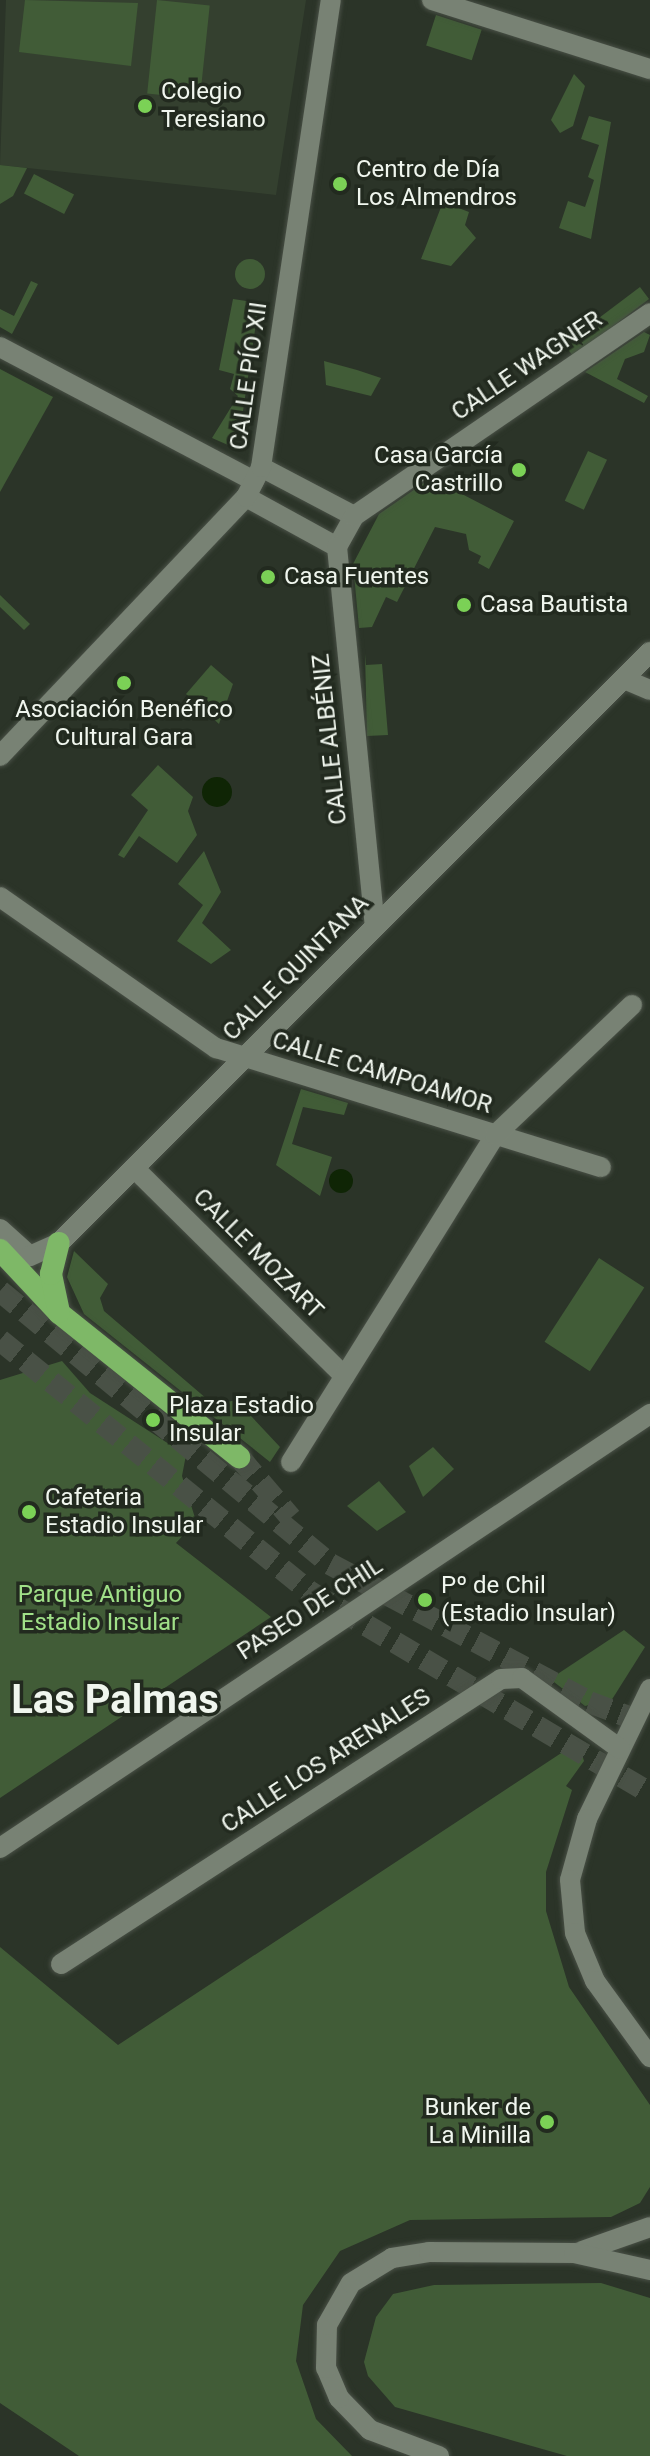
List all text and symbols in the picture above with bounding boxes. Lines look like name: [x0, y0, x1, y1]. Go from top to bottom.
place label: Colegio Teresiano: [161, 78, 266, 134]
marker: Colegio Teresiano: [136, 97, 154, 115]
place label: Centro de Día Los Almendros: [356, 156, 517, 212]
marker: Centro de Día Los Almendros: [331, 175, 349, 193]
street label: CALLE PÍO XII: [224, 300, 274, 452]
street label: CALLE WAGNER: [446, 305, 608, 427]
place label: Casa García Castrillo: [374, 442, 503, 498]
marker: Casa García Castrillo: [510, 461, 528, 479]
place label: Casa Fuentes: [284, 563, 429, 591]
marker: Casa Fuentes: [259, 568, 277, 586]
place label: Casa Bautista: [480, 591, 628, 619]
marker: Casa Bautista: [455, 596, 473, 614]
street label: CALLE ALBÉNIZ: [307, 652, 353, 826]
marker: Asociación Benéfico Cultural Gara: [115, 674, 133, 692]
place label: Asociación Benéfico Cultural Gara: [15, 696, 233, 752]
street label: CALLE QUINTANA: [217, 889, 375, 1047]
street label: CALLE CAMPOAMOR: [269, 1026, 495, 1120]
street label: CALLE MOZART: [187, 1183, 329, 1325]
place label: Plaza Estadio Insular: [169, 1392, 314, 1448]
marker: Plaza Estadio Insular: [144, 1411, 162, 1429]
place label: Cafeteria Estadio Insular: [45, 1484, 203, 1540]
marker: Cafeteria Estadio Insular: [20, 1503, 38, 1521]
street label: PASEO DE CHIL: [232, 1551, 388, 1667]
place label: Pº de Chil (Estadio Insular): [441, 1572, 616, 1628]
park label: Parque Antiguo Estadio Insular: [18, 1581, 182, 1637]
marker: Pº de Chil (Estadio Insular): [416, 1591, 434, 1609]
district label: Las Palmas: [11, 1676, 219, 1724]
street label: CALLE LOS ARENALES: [216, 1683, 436, 1839]
place label: Bunker de La Minilla: [425, 2094, 531, 2150]
marker: Bunker de La Minilla: [538, 2113, 556, 2131]

